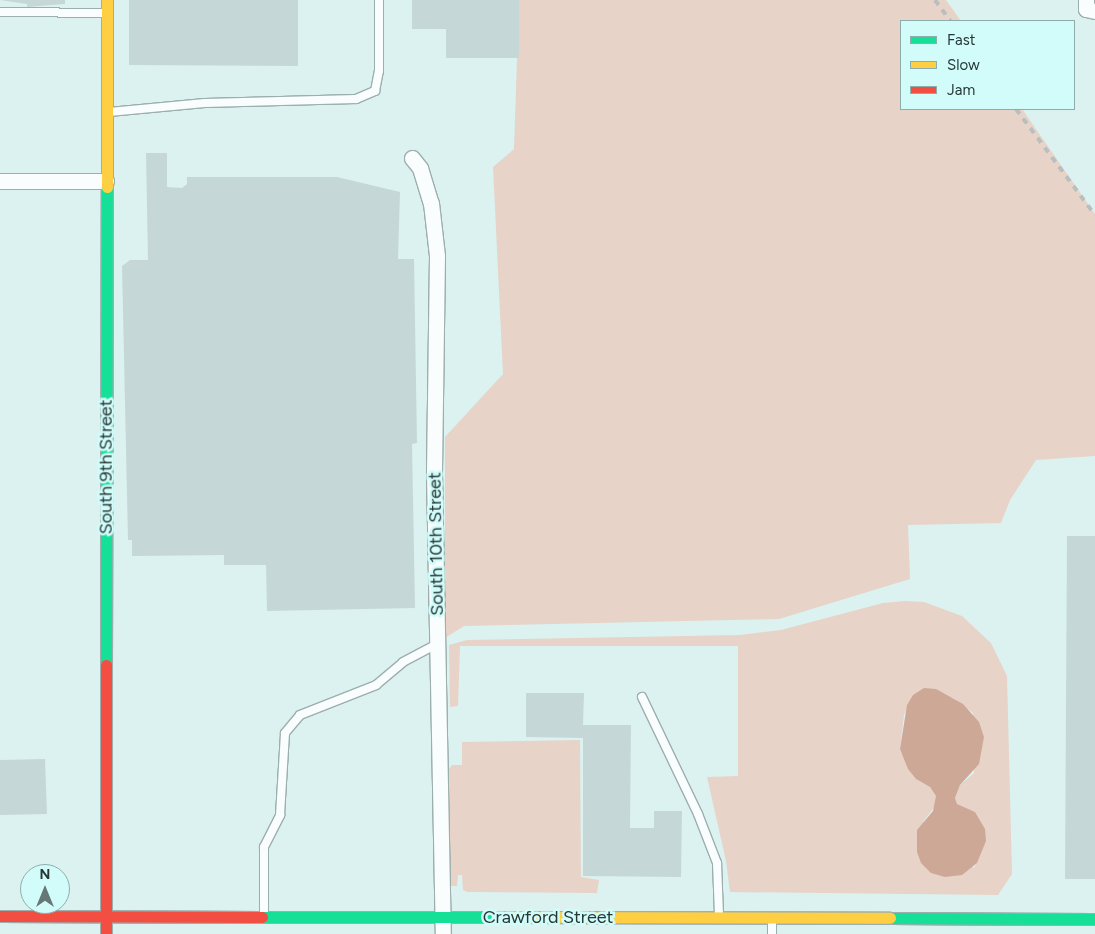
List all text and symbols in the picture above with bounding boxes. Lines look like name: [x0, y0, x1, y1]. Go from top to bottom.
legend: [900, 20, 1075, 110]
text: Fast: [947, 31, 975, 49]
text: Slow: [947, 56, 980, 74]
text: Jam: [947, 81, 975, 99]
street label: South 9th Street: [95, 400, 117, 534]
street label: South 10th Street: [424, 472, 448, 616]
north arrow: [20, 864, 70, 914]
text: N: [40, 866, 50, 883]
street label: Crawford Street: [483, 906, 613, 928]

